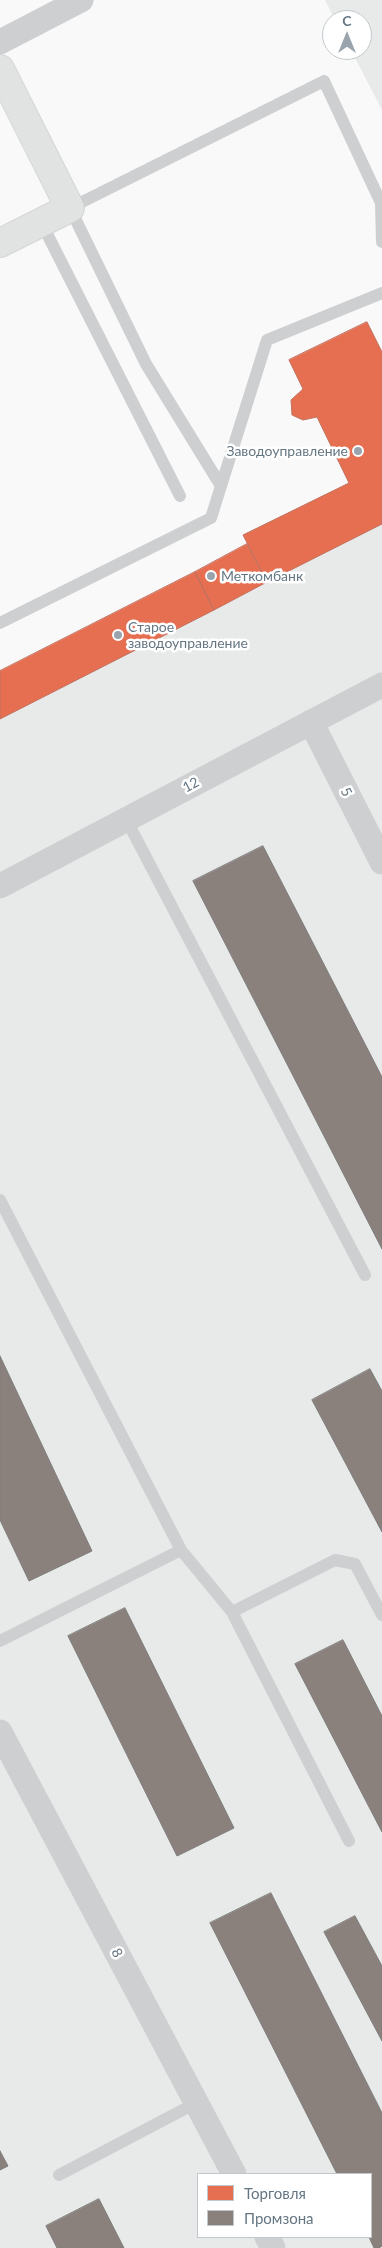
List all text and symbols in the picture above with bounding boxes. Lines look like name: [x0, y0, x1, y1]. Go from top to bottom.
north arrow: [322, 10, 372, 60]
text: С: [342, 12, 352, 29]
place label: Заводоуправление: [226, 443, 348, 459]
marker: Заводоуправление: [352, 445, 364, 457]
place label: Меткомбанк: [221, 568, 303, 584]
marker: Меткомбанк: [205, 570, 217, 582]
place label: Старое заводоуправление: [128, 619, 248, 652]
marker: Старое заводоуправление: [112, 629, 124, 641]
street label: 12: [180, 774, 202, 796]
street label: 5: [337, 785, 355, 799]
street label: 8: [108, 1945, 126, 1961]
legend: [197, 2173, 372, 2238]
text: Торговля: [244, 2184, 306, 2202]
text: Промзона: [244, 2209, 314, 2227]

